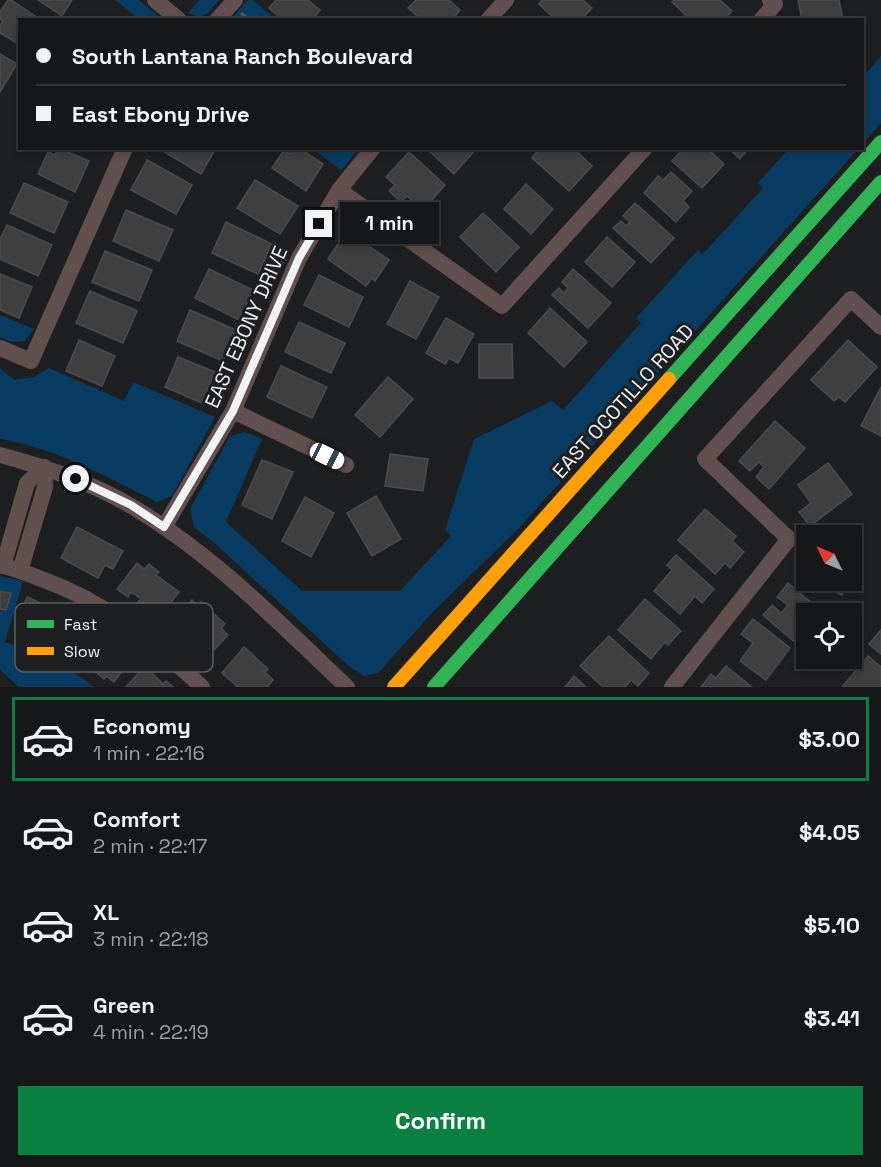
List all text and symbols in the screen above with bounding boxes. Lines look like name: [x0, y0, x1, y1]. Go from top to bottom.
text: South Lantana Ranch Boulevard: [72, 42, 413, 70]
text: East Ebony Drive: [72, 100, 250, 128]
callout: 1 min: [340, 203, 439, 245]
route end: [305, 210, 332, 237]
text: 1 min: [365, 210, 414, 236]
street label: EAST EBONY DRIVE: [199, 242, 293, 412]
street label: EAST OCOTILLO ROAD: [547, 318, 699, 484]
car: [307, 440, 347, 472]
route start: [62, 465, 89, 492]
north arrow: [796, 525, 862, 591]
map controls: [796, 525, 862, 669]
legend: [15, 603, 213, 672]
button: locate: [796, 603, 862, 669]
text: Fast: [64, 614, 97, 635]
text: Slow: [64, 641, 100, 662]
icon: car: [21, 712, 75, 766]
text: Economy: [93, 712, 191, 740]
text: $3.00: [798, 725, 860, 753]
text: 1 min · 22:16: [93, 740, 205, 766]
icon: car: [21, 805, 75, 859]
text: Comfort: [93, 805, 181, 833]
text: $4.05: [799, 818, 860, 846]
text: 2 min · 22:17: [93, 833, 207, 859]
icon: car: [21, 898, 75, 952]
text: XL: [93, 898, 119, 926]
text: $5.10: [804, 911, 860, 939]
text: 3 min · 22:18: [93, 926, 209, 952]
icon: car: [21, 991, 75, 1045]
text: Green: [93, 991, 155, 1019]
text: $3.41: [804, 1004, 860, 1032]
text: 4 min · 22:19: [93, 1019, 209, 1045]
button: Confirm: [18, 1086, 863, 1155]

